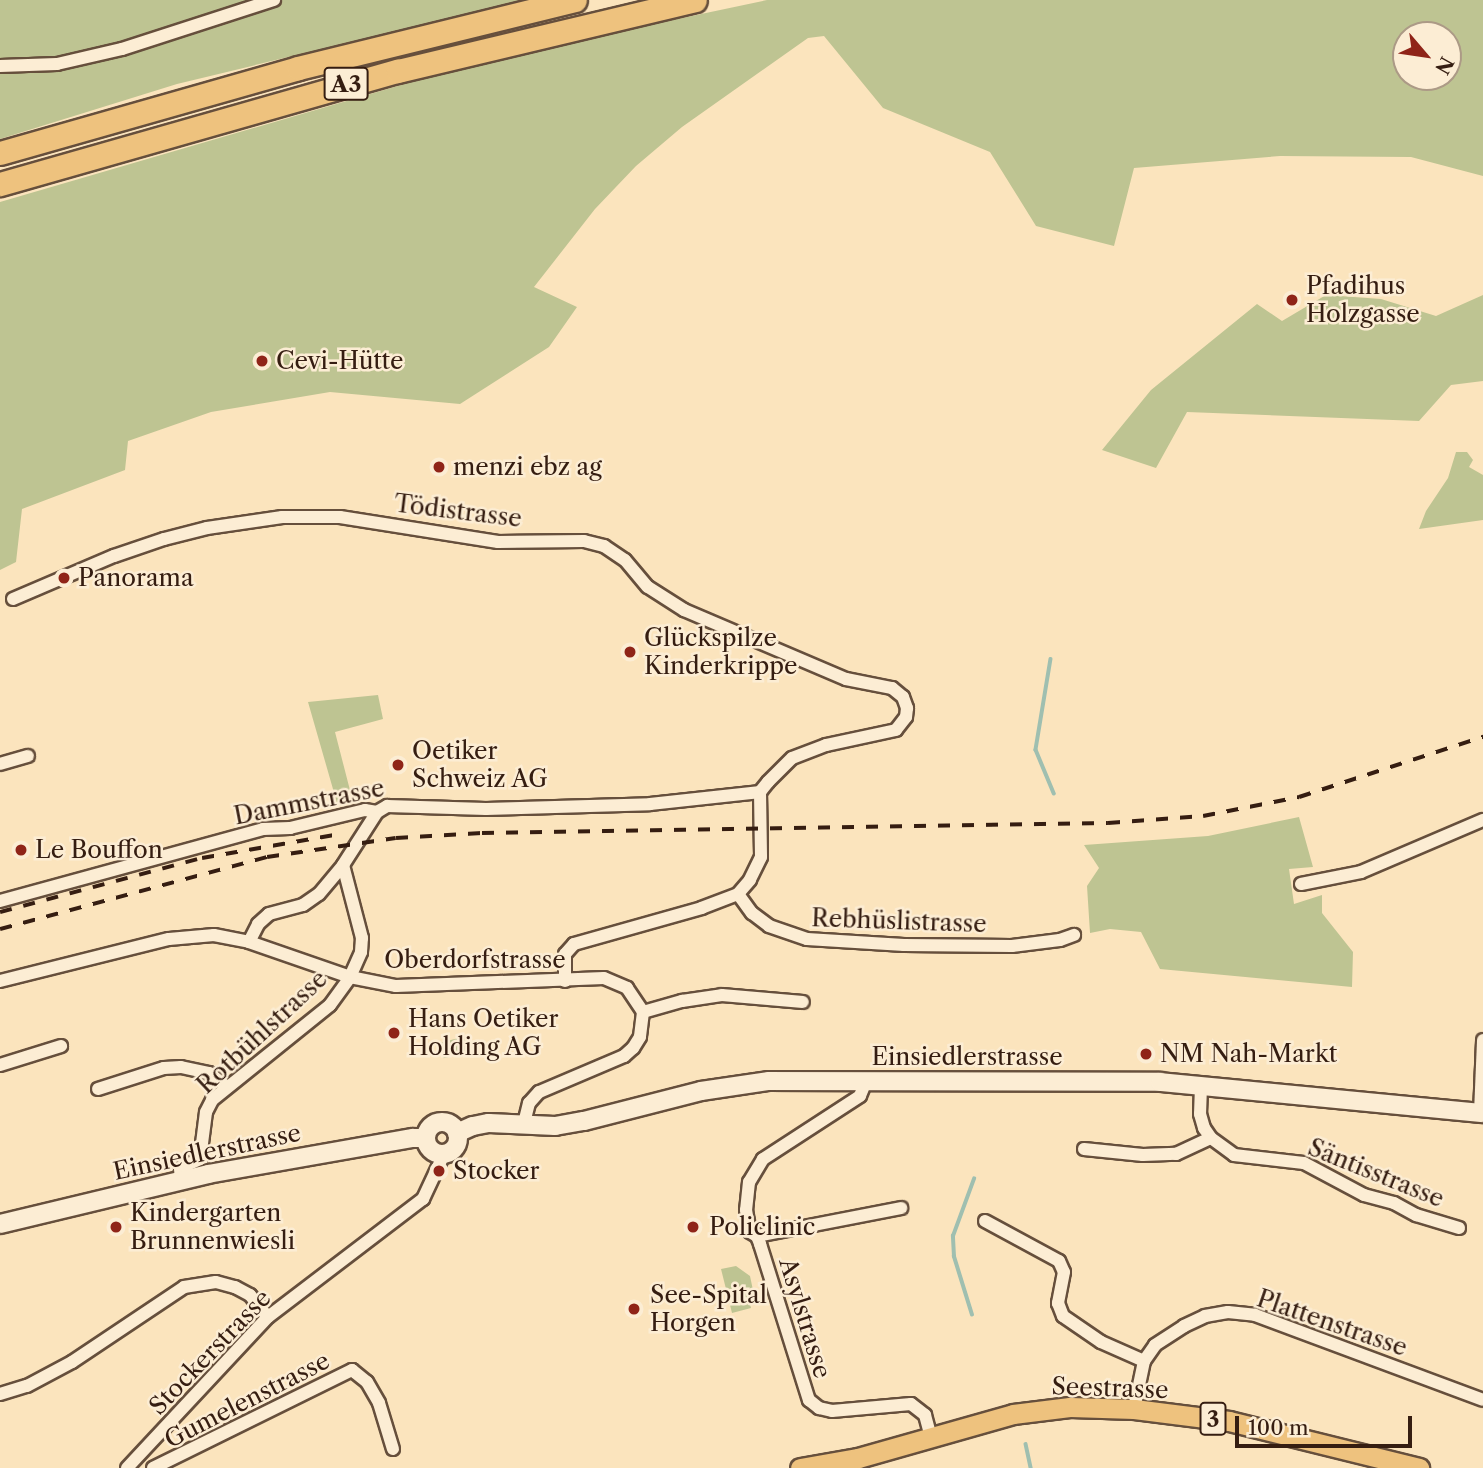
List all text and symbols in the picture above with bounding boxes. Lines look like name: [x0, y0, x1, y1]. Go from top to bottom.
north arrow: [1392, 21, 1462, 91]
text: N: [1430, 53, 1458, 78]
road number: A3: [323, 64, 369, 104]
place label: Pfadihus Holzgasse: [1306, 272, 1420, 328]
marker: Pfadihus Holzgasse: [1284, 292, 1300, 308]
place label: Cevi-Hütte: [276, 347, 404, 375]
marker: Cevi-Hütte: [254, 353, 270, 369]
place label: menzi ebz ag: [453, 453, 602, 481]
marker: menzi ebz ag: [431, 459, 447, 475]
street label: Tödistrasse: [393, 489, 523, 533]
place label: Panorama: [78, 564, 194, 592]
marker: Panorama: [56, 570, 72, 586]
place label: Glückspilze Kinderkrippe: [644, 624, 797, 680]
marker: Glückspilze Kinderkrippe: [622, 644, 638, 660]
place label: Oetiker Schweiz AG: [412, 737, 548, 793]
marker: Oetiker Schweiz AG: [390, 757, 406, 773]
street label: Dammstrasse: [231, 773, 387, 831]
place label: Le Bouffon: [35, 836, 163, 864]
marker: Le Bouffon: [13, 842, 29, 858]
street label: Rebhüslistrasse: [811, 904, 987, 938]
street label: Oberdorfstrasse: [384, 946, 566, 974]
street label: Rotbühlstrasse: [191, 964, 333, 1100]
place label: Hans Oetiker Holding AG: [408, 1005, 559, 1061]
marker: Hans Oetiker Holding AG: [386, 1025, 402, 1041]
place label: NM Nah-Markt: [1160, 1040, 1337, 1068]
street label: Einsiedlerstrasse: [871, 1043, 1063, 1071]
marker: NM Nah-Markt: [1138, 1046, 1154, 1062]
street label: Einsiedlerstrasse: [111, 1118, 303, 1186]
street label: Säntisstrasse: [1304, 1133, 1448, 1213]
place label: Stocker: [453, 1157, 540, 1185]
marker: Stocker: [431, 1163, 447, 1179]
place label: Kindergarten Brunnenwiesli: [130, 1199, 295, 1255]
place label: Policlinic: [709, 1213, 815, 1241]
marker: Policlinic: [683, 1217, 703, 1237]
marker: Kindergarten Brunnenwiesli: [108, 1219, 124, 1235]
street label: Asylstrasse: [773, 1254, 837, 1382]
place label: See-Spital Horgen: [650, 1281, 767, 1337]
street label: Stockerstrasse: [143, 1284, 277, 1420]
street label: Plattenstrasse: [1253, 1284, 1411, 1362]
marker: See-Spital Horgen: [624, 1299, 644, 1319]
street label: Gumelenstrasse: [160, 1346, 334, 1454]
street label: Seestrasse: [1051, 1372, 1169, 1404]
road number: 3: [1199, 1400, 1227, 1438]
scale bar: [1238, 1402, 1415, 1446]
text: 100 m: [1248, 1415, 1309, 1440]

